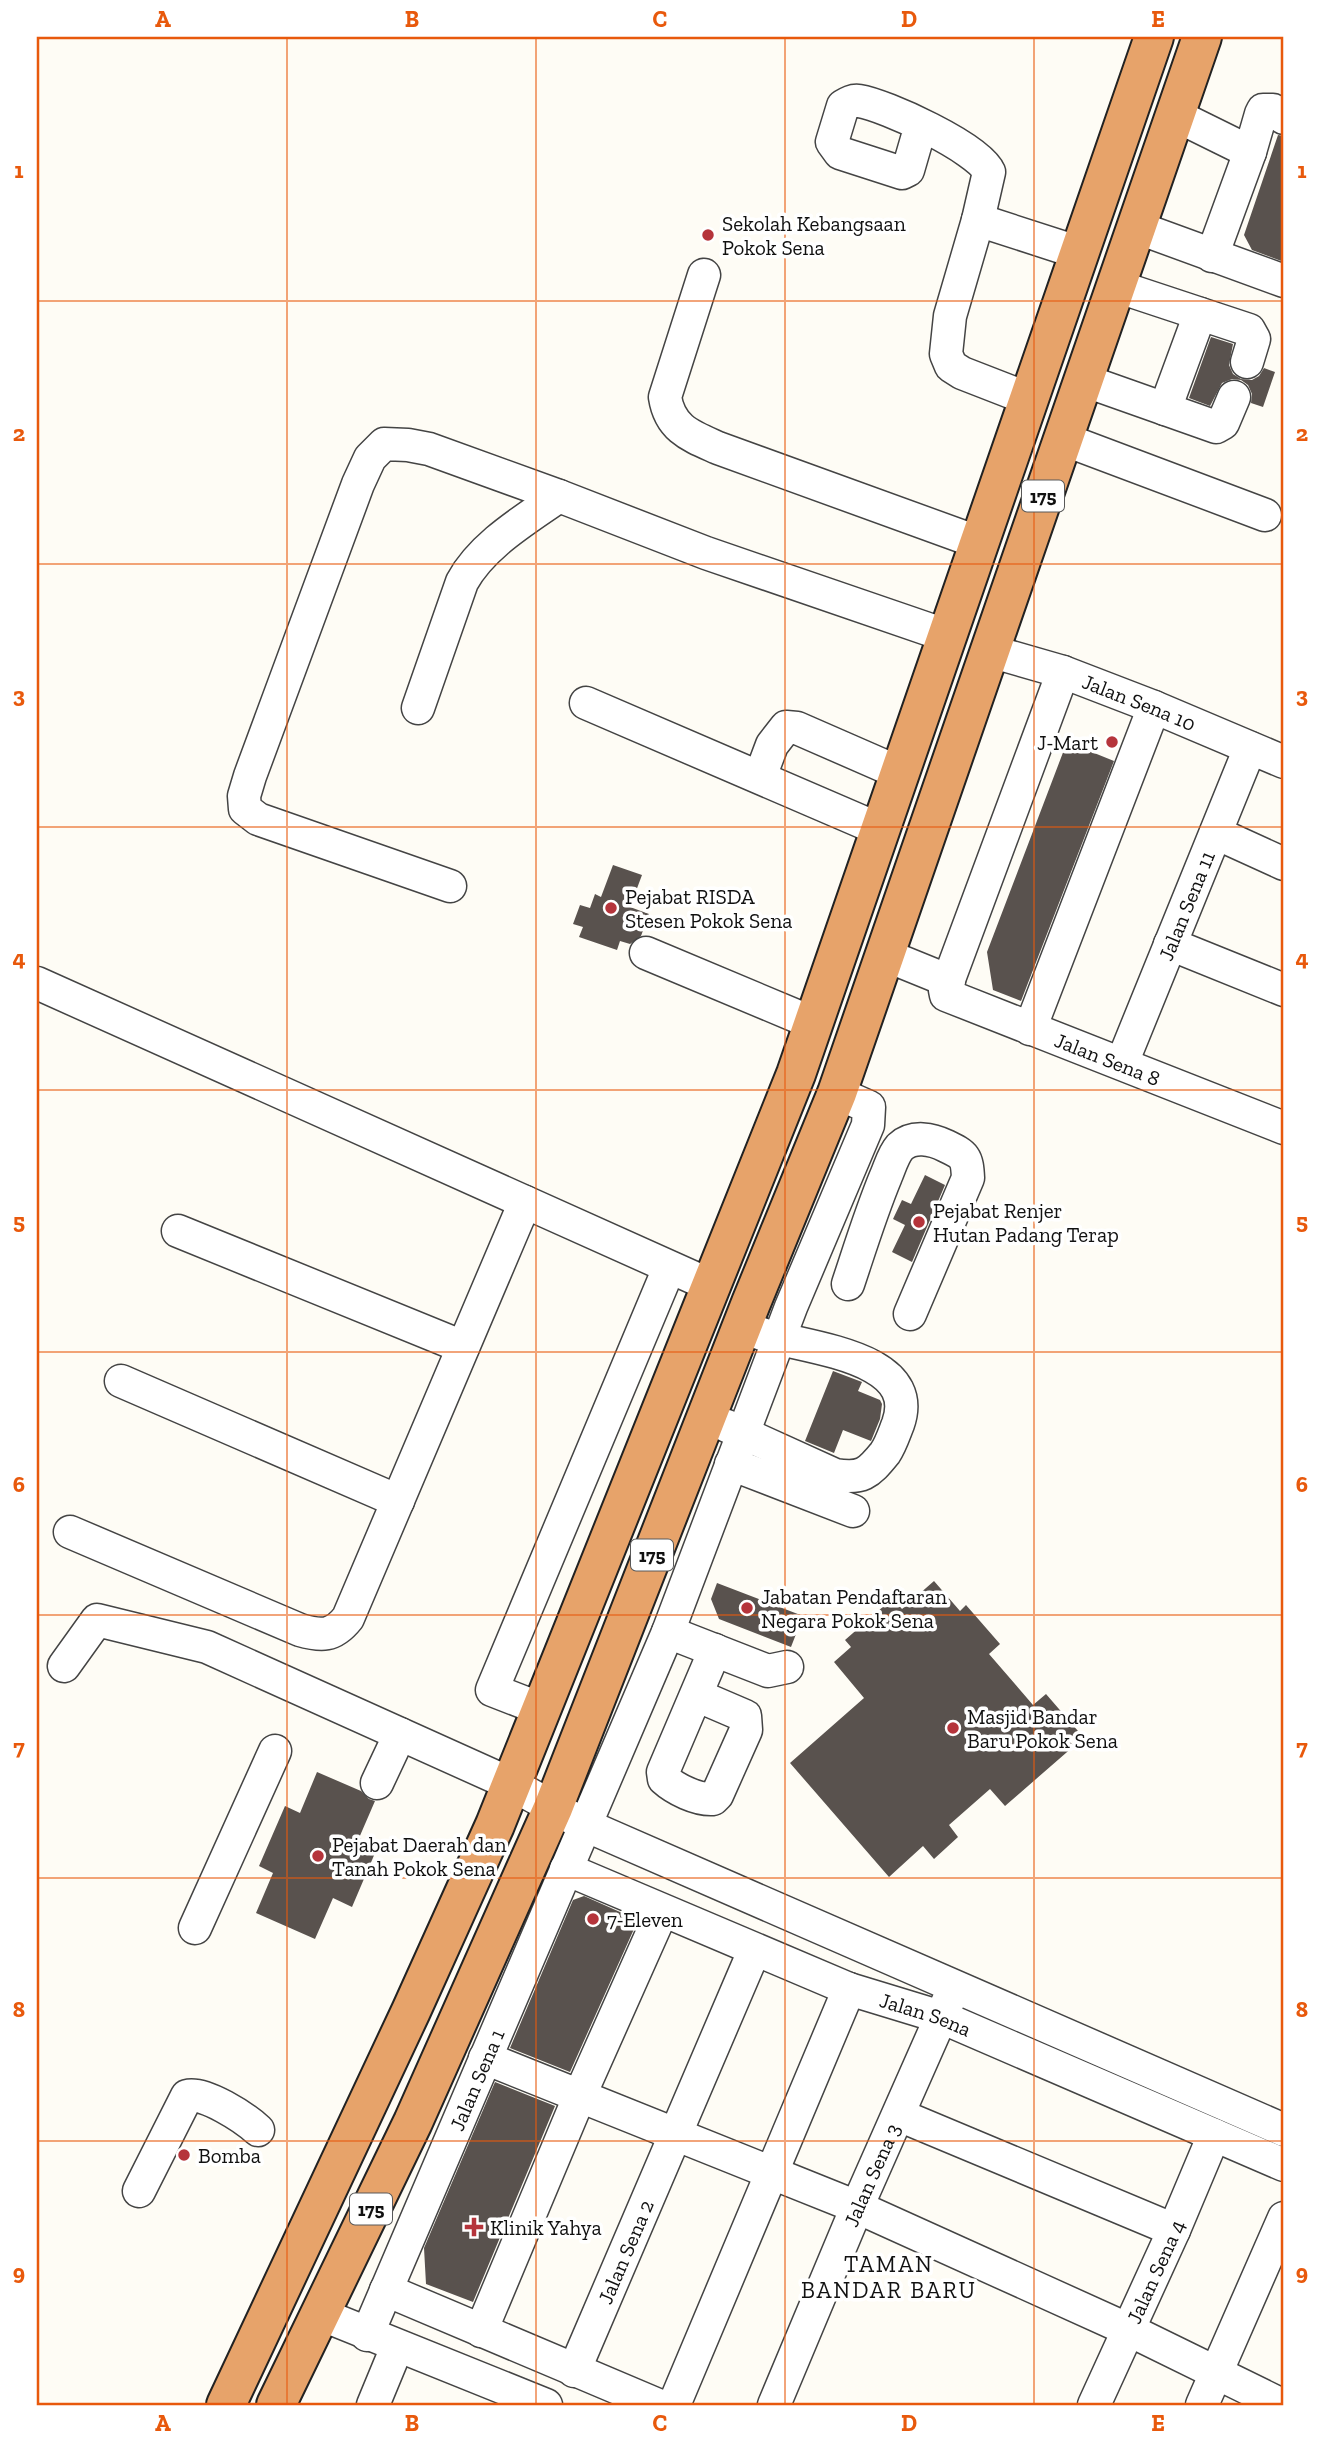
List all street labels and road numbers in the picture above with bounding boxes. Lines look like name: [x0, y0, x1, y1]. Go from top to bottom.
road number: 175: [1022, 481, 1064, 512]
street label: Jalan Sena 10: [1079, 668, 1200, 736]
street label: Jalan Sena 11: [1153, 847, 1219, 964]
street label: Jalan Sena 8: [1051, 1027, 1164, 1091]
road number: 175: [631, 1540, 673, 1570]
street label: Jalan Sena: [877, 1987, 975, 2041]
street label: Jalan Sena 1: [444, 2025, 509, 2134]
street label: Jalan Sena 3: [838, 2119, 905, 2230]
road number: 175: [350, 2194, 392, 2224]
street label: Jalan Sena 2: [592, 2196, 658, 2307]
street label: Jalan Sena 4: [1121, 2216, 1189, 2327]

